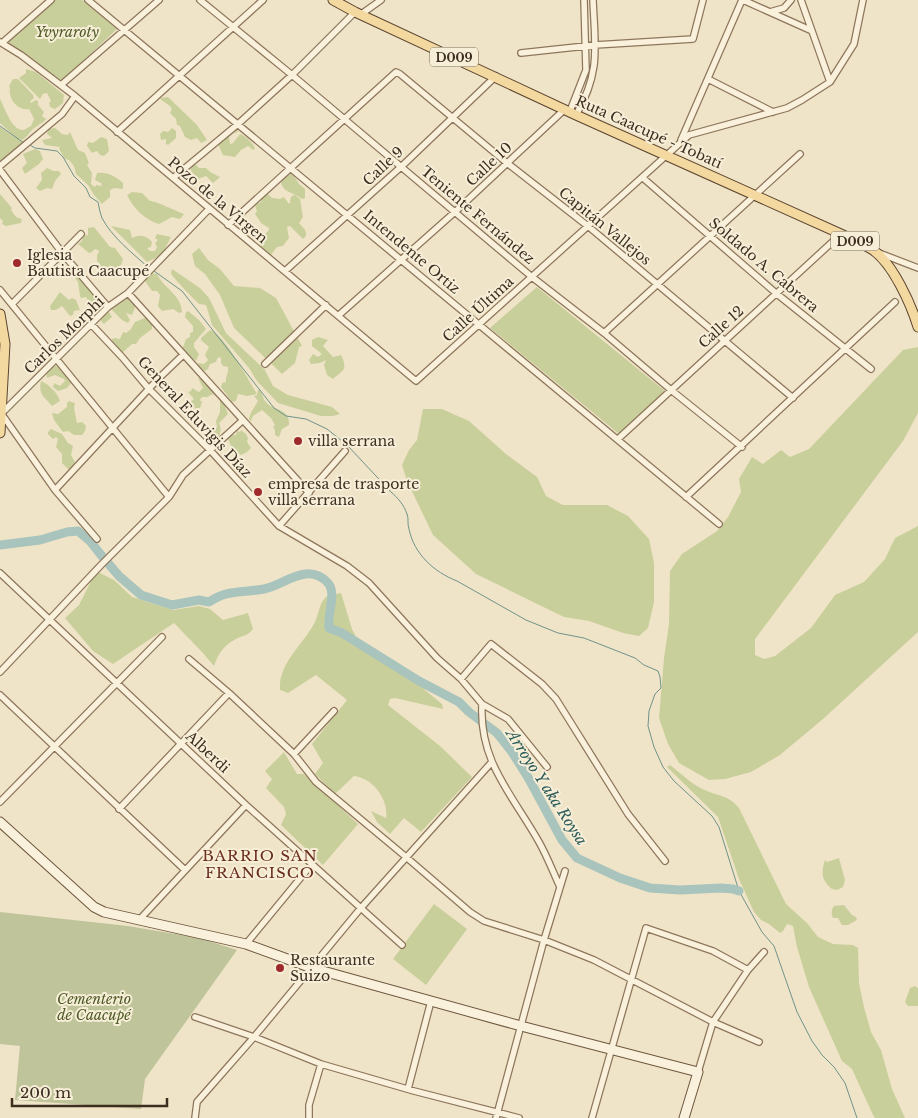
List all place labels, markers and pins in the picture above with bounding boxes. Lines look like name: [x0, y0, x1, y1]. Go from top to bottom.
place label: Iglesia Bautista Caacupé: [27, 246, 149, 280]
marker: Iglesia Bautista Caacupé: [11, 257, 23, 269]
place label: villa serrana: [308, 432, 395, 450]
marker: villa serrana: [292, 435, 304, 447]
place label: empresa de trasporte villa serrana: [268, 475, 419, 509]
marker: empresa de trasporte villa serrana: [252, 486, 264, 498]
place label: Restaurante Suizo: [290, 951, 375, 985]
marker: Restaurante Suizo: [274, 962, 286, 974]

